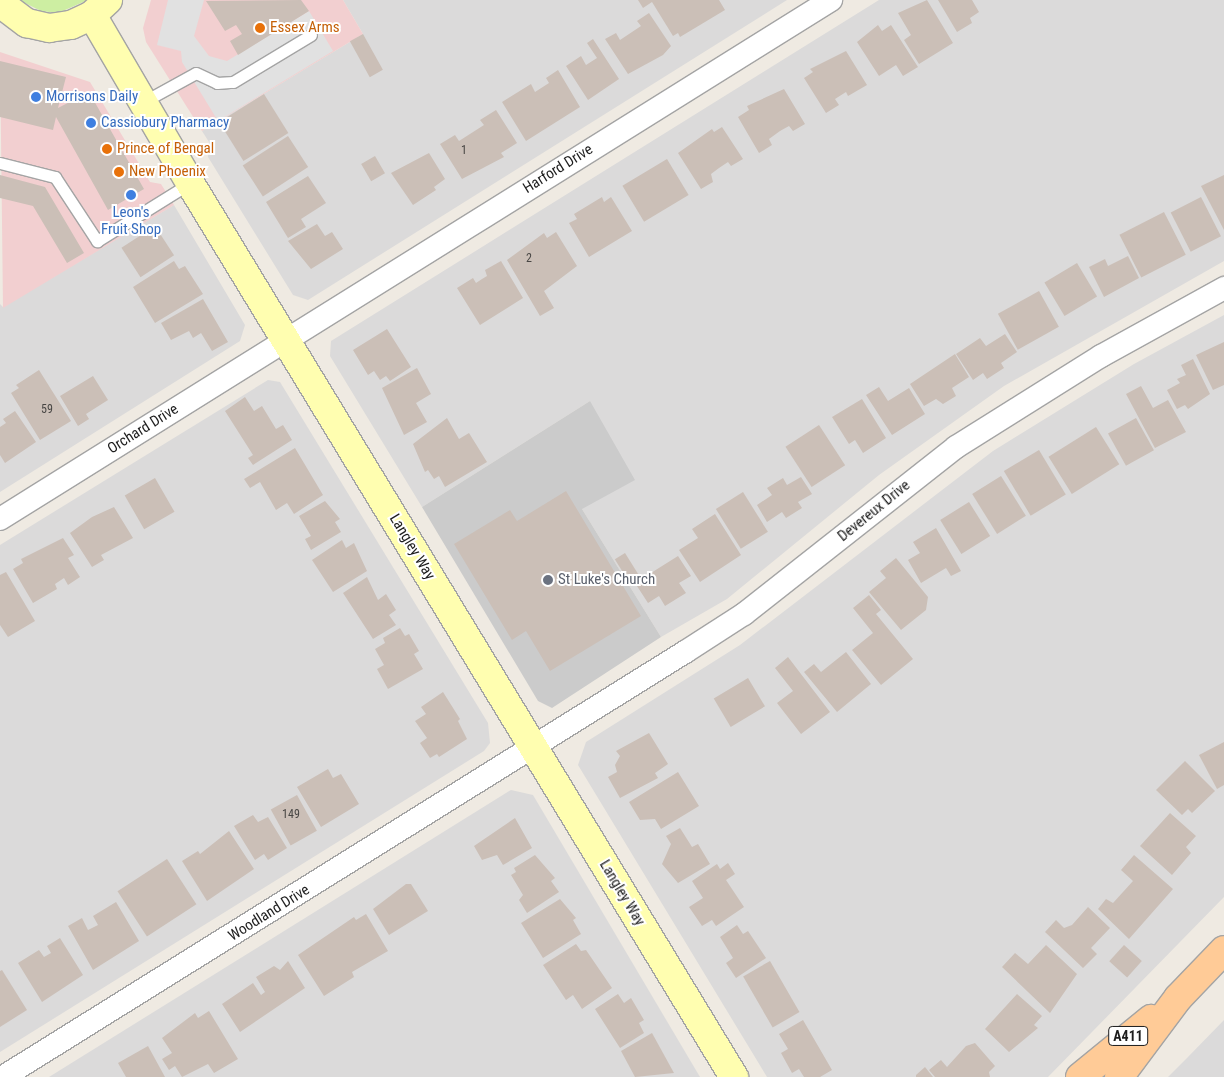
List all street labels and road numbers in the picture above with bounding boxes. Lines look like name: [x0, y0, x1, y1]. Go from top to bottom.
street label: Harford Drive: [520, 141, 596, 197]
street label: Orchard Drive: [104, 400, 182, 458]
street label: Devereux Drive: [834, 476, 914, 546]
street label: Langley Way: [385, 511, 439, 583]
street label: Langley Way: [595, 857, 649, 929]
street label: Woodland Drive: [225, 881, 313, 945]
road number: A411: [1108, 1024, 1148, 1048]

